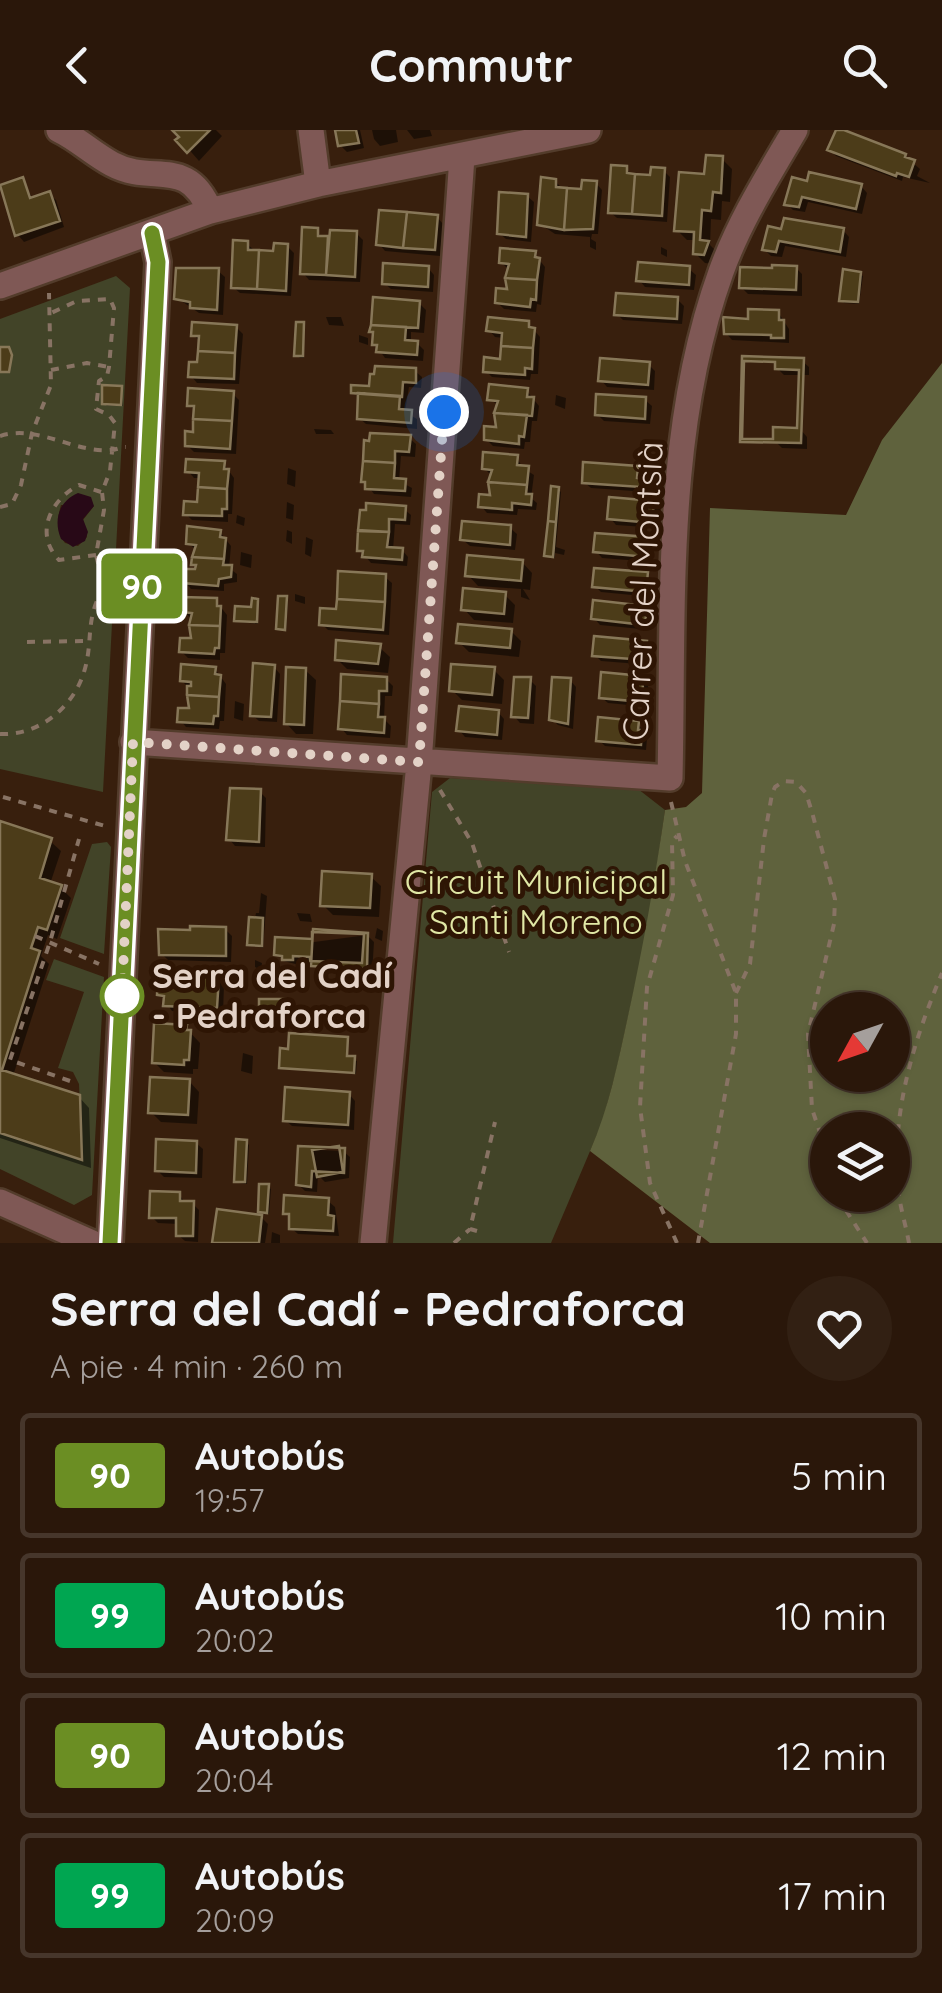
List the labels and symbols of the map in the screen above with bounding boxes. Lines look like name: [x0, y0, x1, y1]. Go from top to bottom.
your location: [419, 387, 469, 437]
street label: Carrer del Montsià: [612, 440, 672, 742]
line badge: 90: [97, 554, 187, 618]
park label: Circuit Municipal Santi Moreno: [405, 859, 667, 943]
place label: Serra del Cadí - Pedraforca: [152, 953, 393, 1037]
marker: Serra del Cadí - Pedraforca: [101, 975, 143, 1017]
north arrow: [810, 992, 910, 1092]

